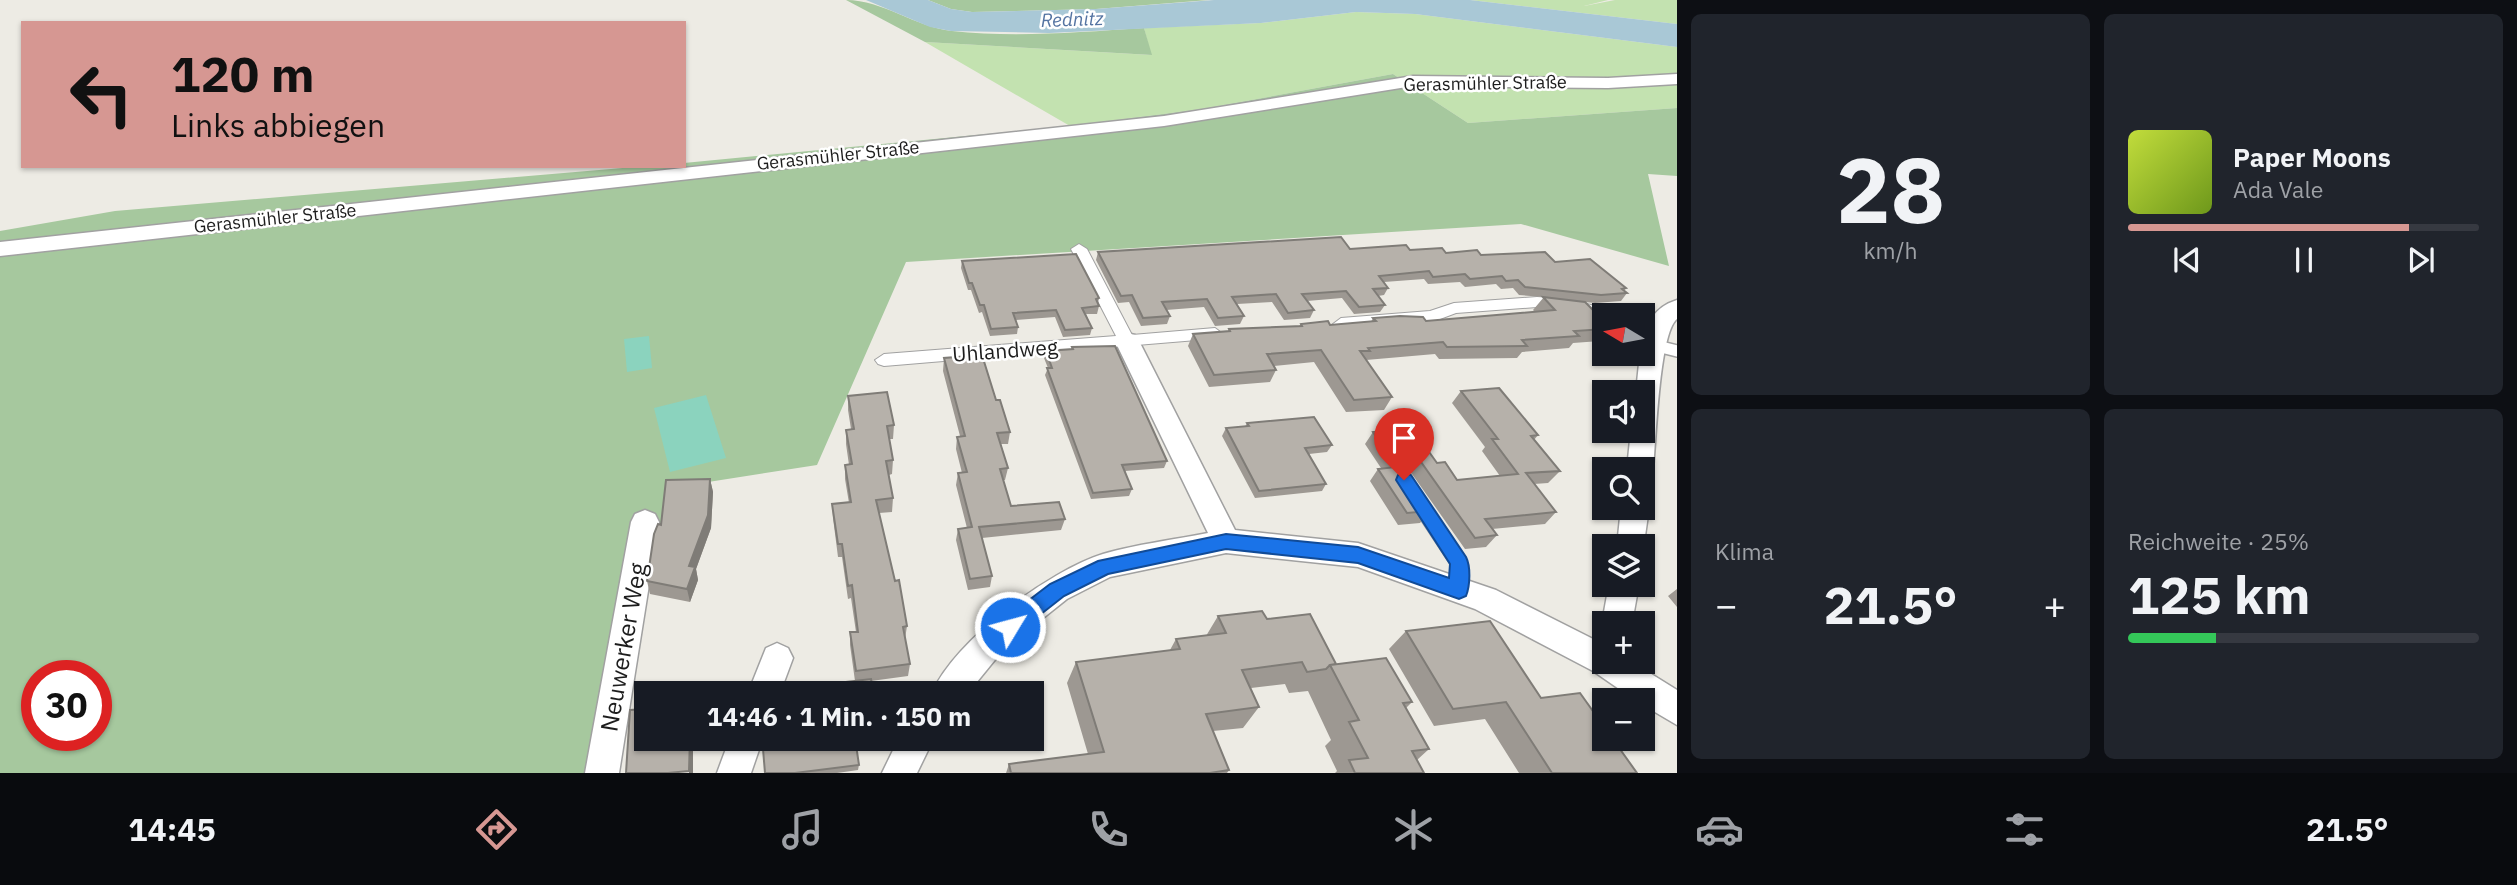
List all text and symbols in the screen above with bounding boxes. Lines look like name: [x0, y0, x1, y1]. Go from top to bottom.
water label: Rednitz: [1040, 6, 1104, 32]
text: 120 m: [171, 42, 315, 105]
icon: left: [56, 49, 147, 140]
street label: Gerasmühler Straße: [1403, 70, 1567, 96]
text: Links abbiegen: [171, 104, 385, 146]
text: 28: [1836, 130, 1945, 248]
street label: Gerasmühler Straße: [756, 135, 921, 175]
text: Paper Moons: [2233, 140, 2391, 174]
text: Ada Vale: [2233, 174, 2323, 204]
street label: Gerasmühler Straße: [193, 198, 358, 238]
text: km/h: [1863, 235, 1918, 265]
icon: previous: [2168, 241, 2206, 279]
icon: pause: [2285, 241, 2323, 279]
icon: next: [2402, 241, 2440, 279]
north arrow: [1592, 303, 1656, 366]
map controls: [1592, 303, 1655, 751]
street label: Uhlandweg: [951, 332, 1059, 368]
button: sound: [1592, 380, 1655, 443]
pin: [1374, 408, 1434, 480]
icon: arrive: [1385, 419, 1423, 457]
button: search: [1592, 457, 1655, 520]
text: Reichweite · 25%: [2128, 526, 2309, 556]
button: layers: [1592, 534, 1655, 597]
text: Klima: [1715, 536, 1774, 566]
street label: Neuwerker Weg: [592, 560, 654, 734]
text: 125 km: [2128, 561, 2310, 628]
text: 21.5°: [1823, 571, 1958, 638]
text: −: [1715, 580, 1738, 629]
text: +: [2043, 580, 2066, 629]
position arrow: [973, 590, 1047, 664]
button: +: [1592, 611, 1655, 674]
speed limit sign: 30: [21, 660, 112, 751]
button: −: [1592, 688, 1655, 751]
text: 14:46 · 1 Min. · 150 m: [707, 699, 971, 733]
icon: directions: [472, 805, 521, 854]
icon: music: [778, 805, 827, 854]
icon: phone: [1084, 805, 1133, 854]
icon: climate: [1389, 805, 1438, 854]
icon: car: [1695, 805, 1744, 854]
icon: filters: [2000, 805, 2049, 854]
text: 14:45: [128, 808, 216, 850]
text: 21.5°: [2306, 808, 2389, 850]

